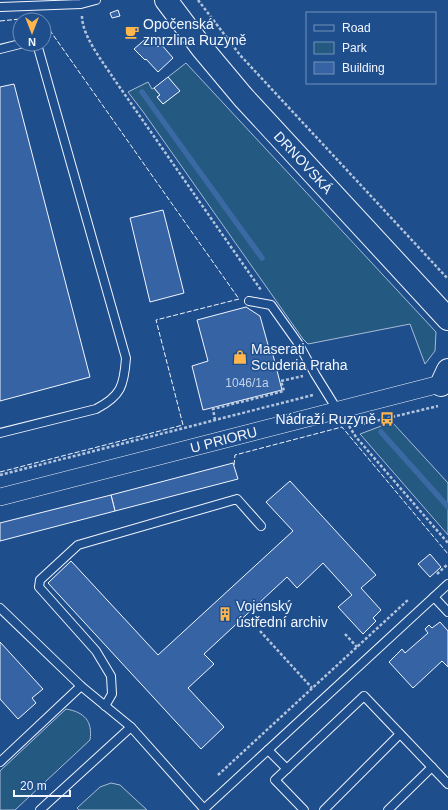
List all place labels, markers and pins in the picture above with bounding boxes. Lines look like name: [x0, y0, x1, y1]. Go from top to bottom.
place label: Opočenská zmrzlina Ruzyně: [143, 16, 247, 48]
cafe icon: Opočenská zmrzlina Ruzyně: [124, 24, 140, 40]
place label: Maserati Scuderia Praha: [251, 341, 348, 373]
shop icon: Maserati Scuderia Praha: [232, 349, 248, 365]
place label: Nádraží Ruzyně: [276, 411, 376, 427]
bus stop icon: Nádraží Ruzyně: [379, 411, 395, 427]
place label: Vojenský ústřední archiv: [236, 598, 328, 630]
building icon: Vojenský ústřední archiv: [217, 606, 233, 622]

